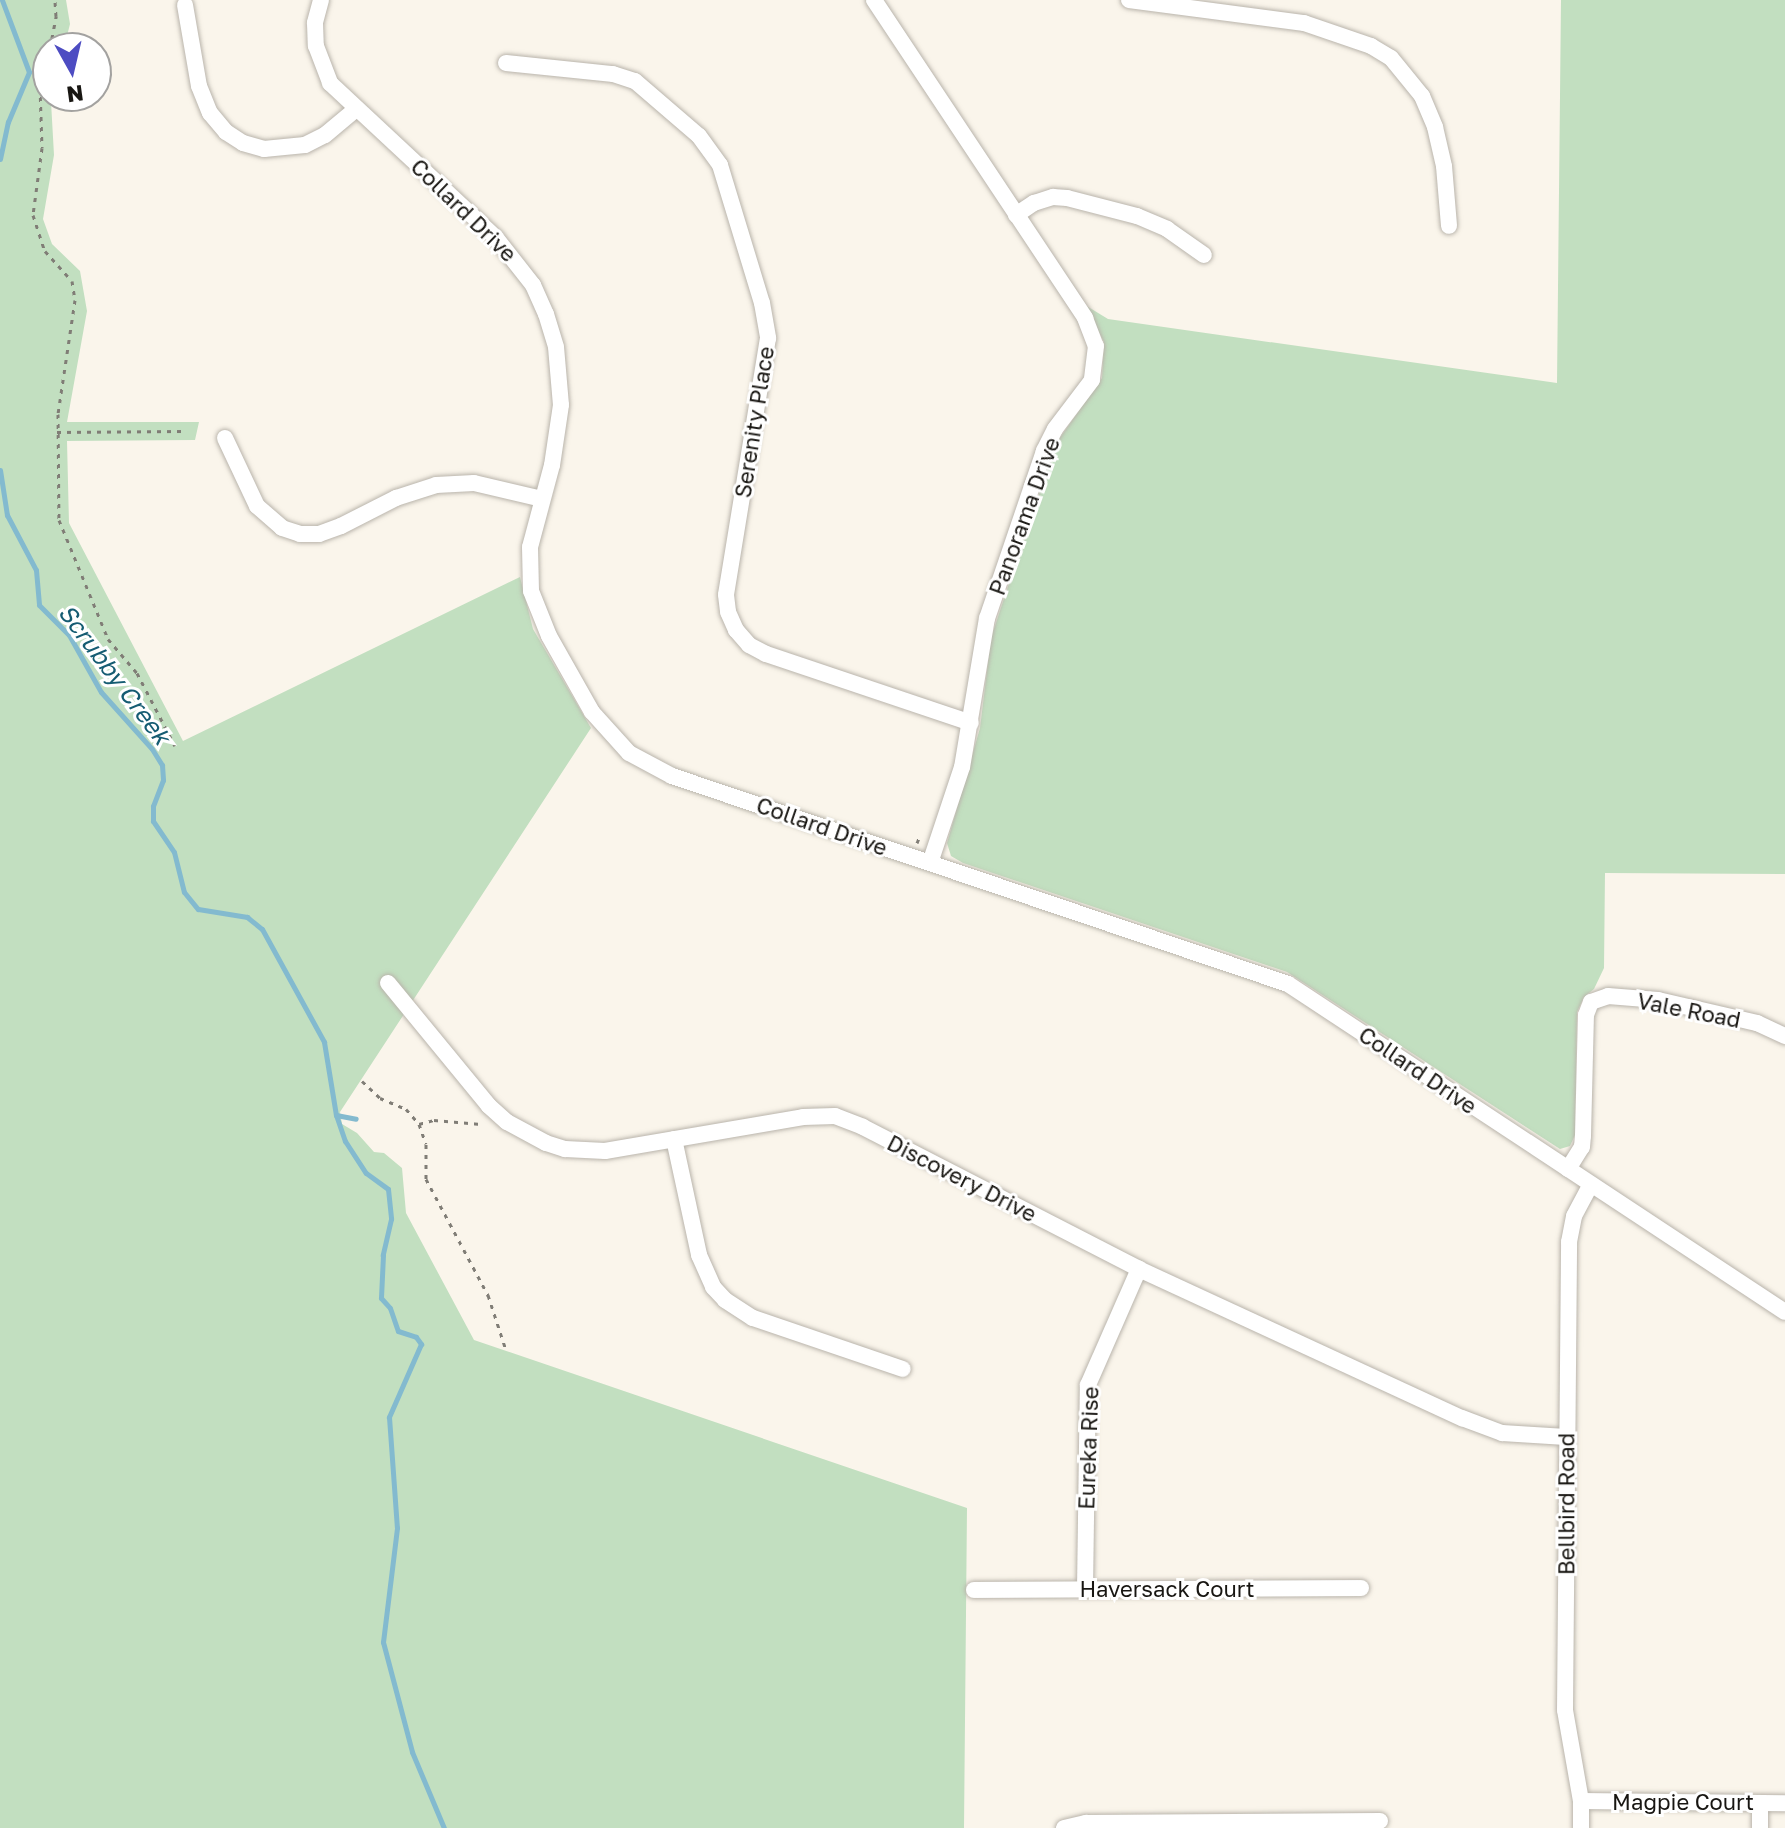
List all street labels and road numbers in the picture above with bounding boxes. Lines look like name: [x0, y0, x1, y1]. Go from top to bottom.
street label: Collard Drive: [406, 153, 522, 267]
street label: Serenity Place: [729, 344, 779, 500]
street label: Panorama Drive: [983, 433, 1065, 599]
street label: Collard Drive: [753, 791, 891, 861]
street label: Vale Road: [1635, 987, 1743, 1033]
street label: Collard Drive: [1354, 1021, 1482, 1119]
street label: Discovery Drive: [883, 1129, 1041, 1227]
street label: Eureka Rise: [1073, 1386, 1103, 1510]
street label: Bellbird Road: [1553, 1433, 1579, 1575]
street label: Haversack Court: [1079, 1576, 1255, 1602]
street label: Magpie Court: [1612, 1789, 1754, 1815]

